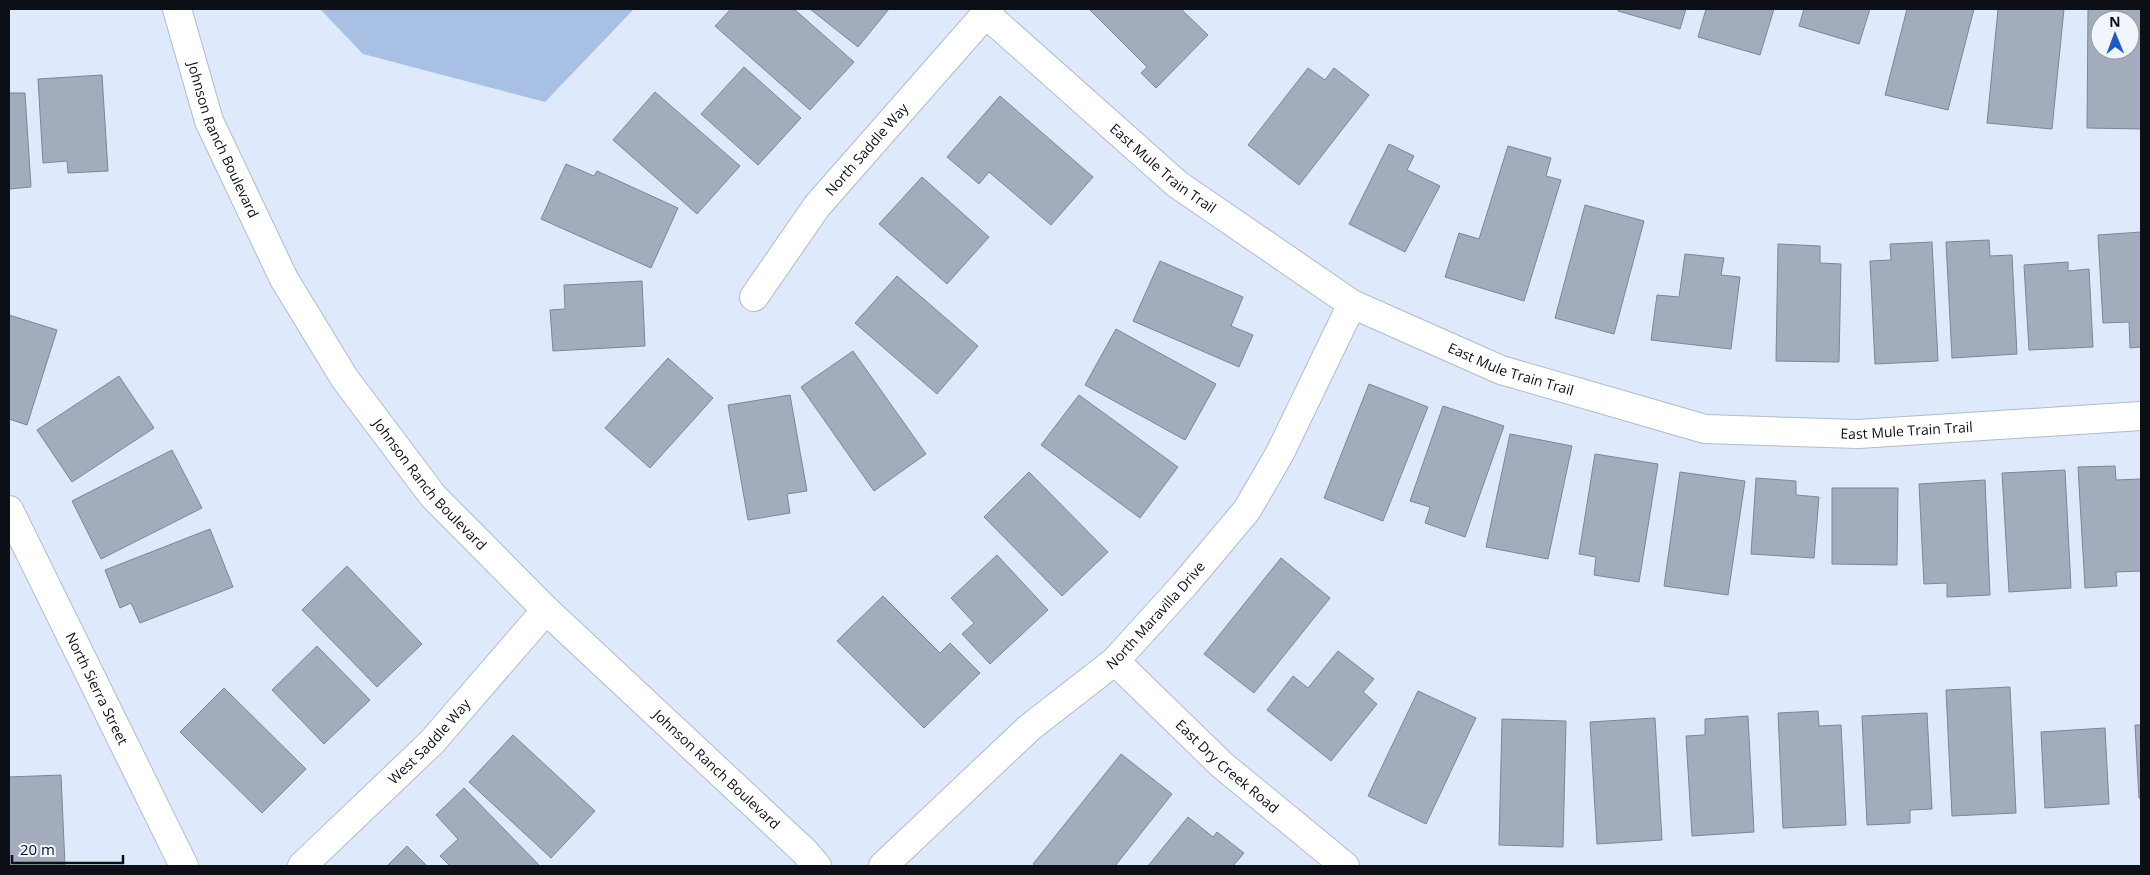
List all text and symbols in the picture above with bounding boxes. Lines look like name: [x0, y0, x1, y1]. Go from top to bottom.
north arrow: [2090, 10, 2140, 60]
text: N: [2109, 12, 2121, 31]
street label: Johnson Ranch Boulevard: [183, 58, 264, 221]
street label: North Saddle Way: [820, 98, 913, 199]
street label: East Mule Train Trail: [1106, 119, 1220, 217]
street label: East Mule Train Trail: [1445, 338, 1576, 400]
street label: Johnson Ranch Boulevard: [368, 413, 491, 554]
street label: East Mule Train Trail: [1840, 417, 1973, 443]
street label: North Maravilla Drive: [1102, 557, 1209, 673]
street label: North Sierra Street: [62, 629, 133, 748]
street label: West Saddle Way: [384, 694, 475, 788]
street label: Johnson Ranch Boulevard: [648, 704, 785, 833]
street label: East Dry Creek Road: [1172, 715, 1283, 817]
scale bar: [12, 832, 124, 864]
text: 20 m: [20, 839, 55, 859]

